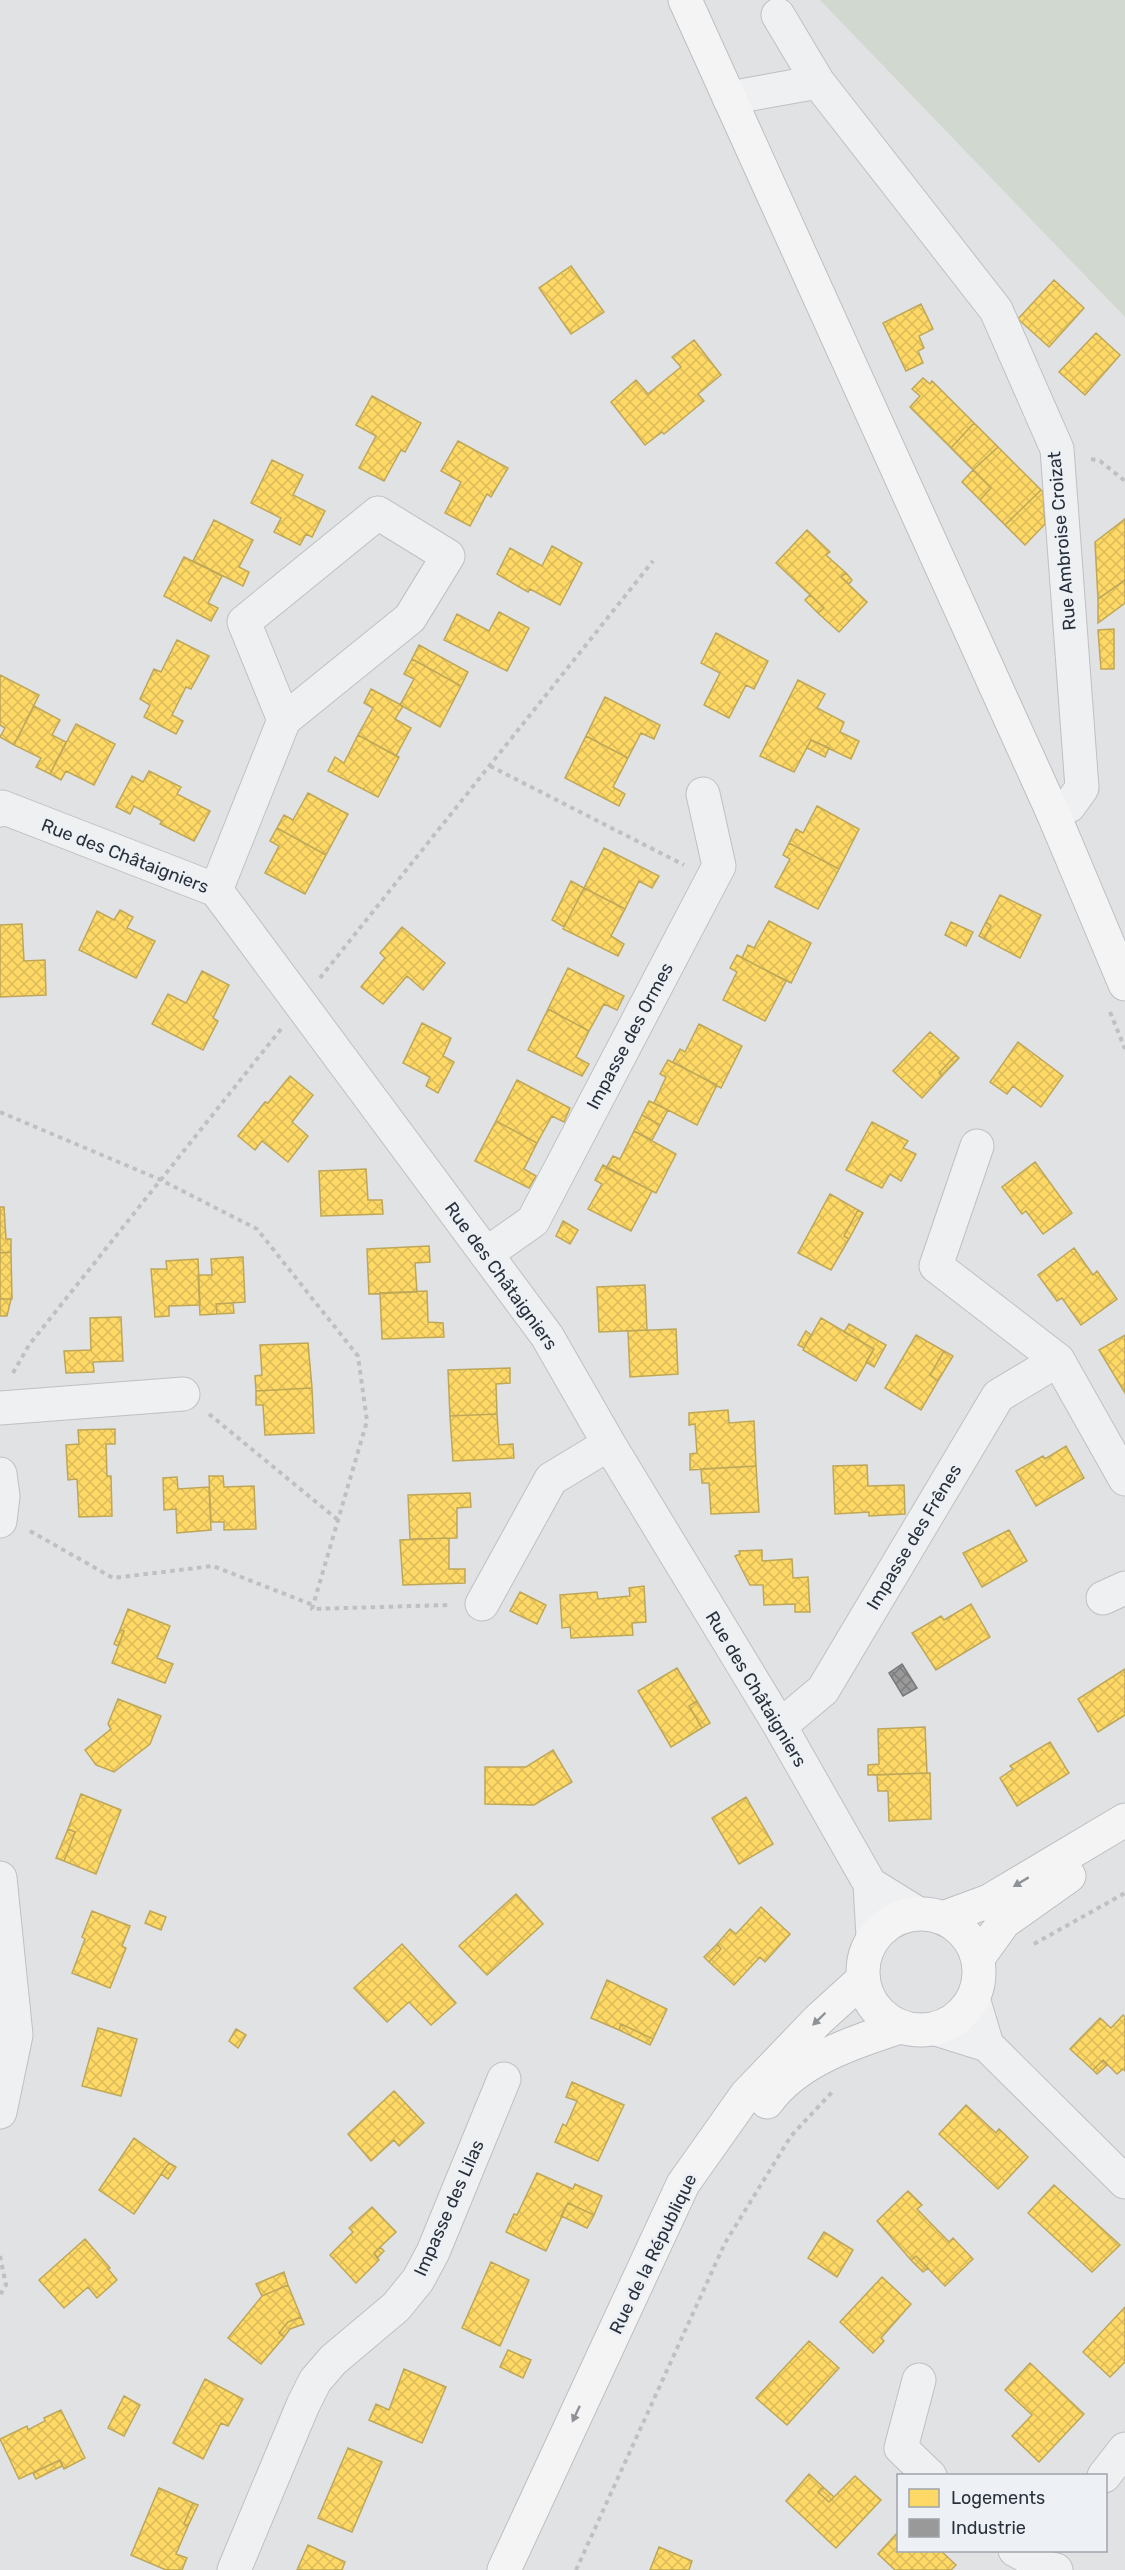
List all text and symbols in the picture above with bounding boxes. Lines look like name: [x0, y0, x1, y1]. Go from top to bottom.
street label: Rue Ambroise Croizat: [1043, 450, 1081, 632]
street label: Rue des Châtaigniers: [38, 814, 212, 898]
street label: Impasse des Ormes: [582, 959, 678, 1113]
street label: Rue des Châtaigniers: [440, 1198, 562, 1354]
street label: Impasse des Frênes: [862, 1460, 966, 1614]
street label: Rue des Châtaigniers: [701, 1607, 811, 1771]
one-way arrow: [1012, 1877, 1029, 1887]
one-way arrow: [812, 2012, 827, 2026]
street label: Impasse des Lilas: [409, 2136, 489, 2280]
street label: Rue de la République: [605, 2170, 701, 2338]
one-way arrow: [572, 2405, 581, 2422]
legend: [897, 2474, 1107, 2552]
text: Logements: [951, 2487, 1045, 2509]
text: Industrie: [951, 2517, 1026, 2539]

